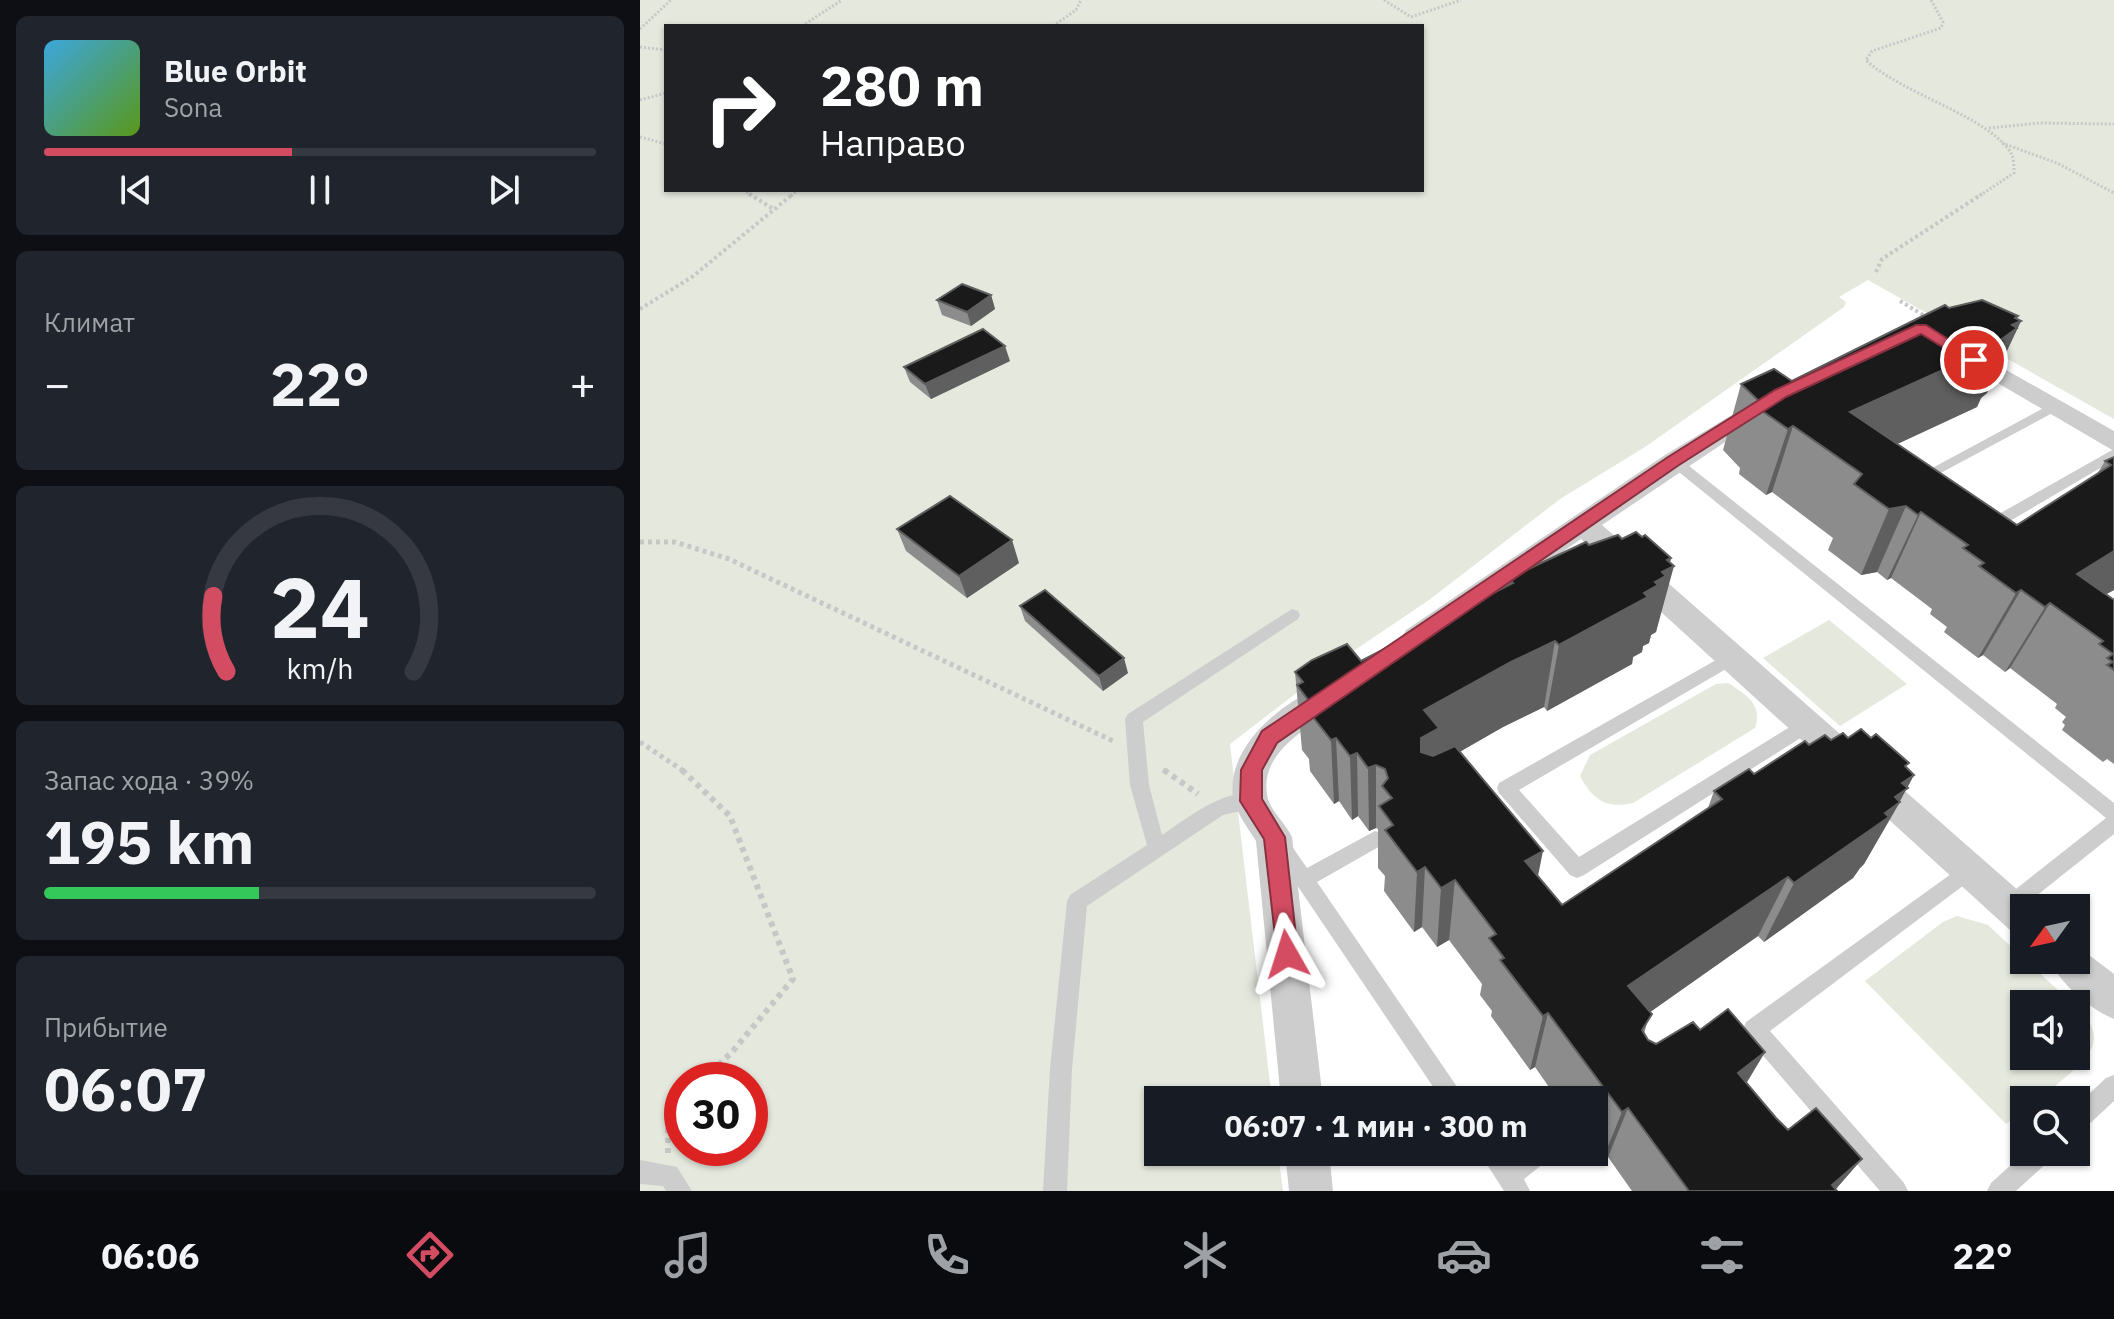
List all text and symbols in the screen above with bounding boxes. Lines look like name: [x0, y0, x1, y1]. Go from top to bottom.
text: 280 m: [820, 49, 984, 121]
text: Blue Orbit: [164, 51, 307, 90]
icon: right: [688, 56, 792, 160]
text: Sona: [164, 90, 222, 124]
text: Направо: [820, 119, 966, 166]
icon: previous: [114, 168, 158, 212]
icon: pause: [298, 168, 342, 212]
icon: next: [482, 168, 526, 212]
text: Климат: [44, 305, 135, 339]
pin: [1940, 326, 2008, 394]
icon: arrive: [1952, 338, 1996, 382]
text: 22°: [270, 344, 370, 423]
text: −: [44, 355, 70, 412]
text: +: [570, 355, 596, 412]
text: 24: [270, 552, 370, 660]
text: km/h: [286, 650, 354, 687]
text: Запас хода · 39%: [44, 763, 254, 797]
text: 195 km: [44, 802, 254, 881]
north arrow: [2010, 894, 2090, 974]
map controls: [2010, 894, 2090, 1166]
position arrow: [1245, 912, 1329, 996]
button: sound: [2010, 990, 2090, 1070]
text: Прибытие: [44, 1010, 168, 1044]
text: 06:07: [44, 1049, 208, 1128]
speed limit sign: 30: [664, 1062, 768, 1166]
button: search: [2010, 1086, 2090, 1166]
text: 06:07 · 1 мин · 300 m: [1224, 1106, 1528, 1145]
icon: directions: [402, 1227, 458, 1283]
icon: music: [660, 1227, 716, 1283]
icon: phone: [919, 1227, 975, 1283]
icon: climate: [1177, 1227, 1233, 1283]
icon: car: [1436, 1227, 1492, 1283]
icon: filters: [1694, 1227, 1750, 1283]
text: 06:06: [101, 1232, 200, 1279]
text: 22°: [1953, 1232, 2013, 1279]

